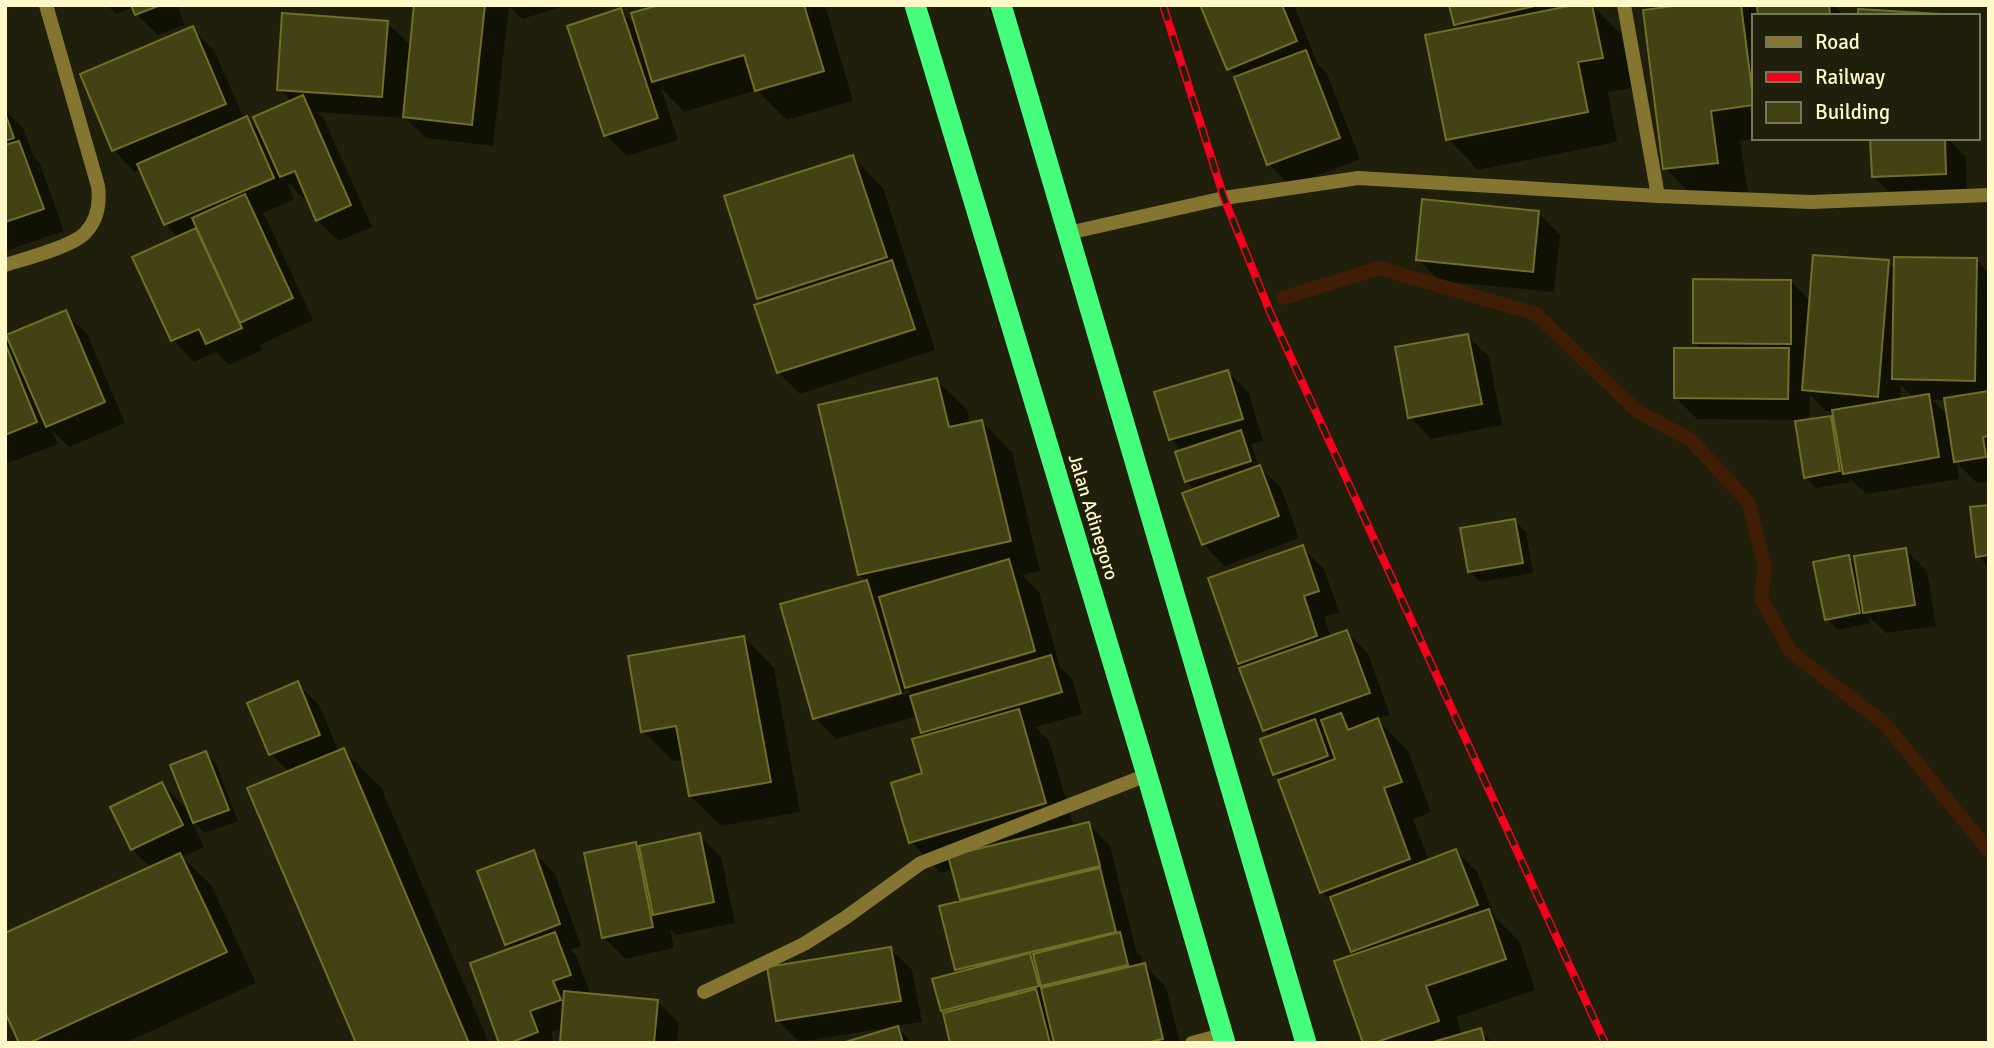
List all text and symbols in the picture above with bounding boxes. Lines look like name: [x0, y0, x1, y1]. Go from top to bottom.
legend: [1752, 14, 1980, 140]
text: Road: [1815, 29, 1860, 55]
text: Railway: [1815, 64, 1885, 90]
text: Building: [1815, 99, 1890, 125]
street label: Jalan Adinegoro: [1062, 451, 1124, 583]

